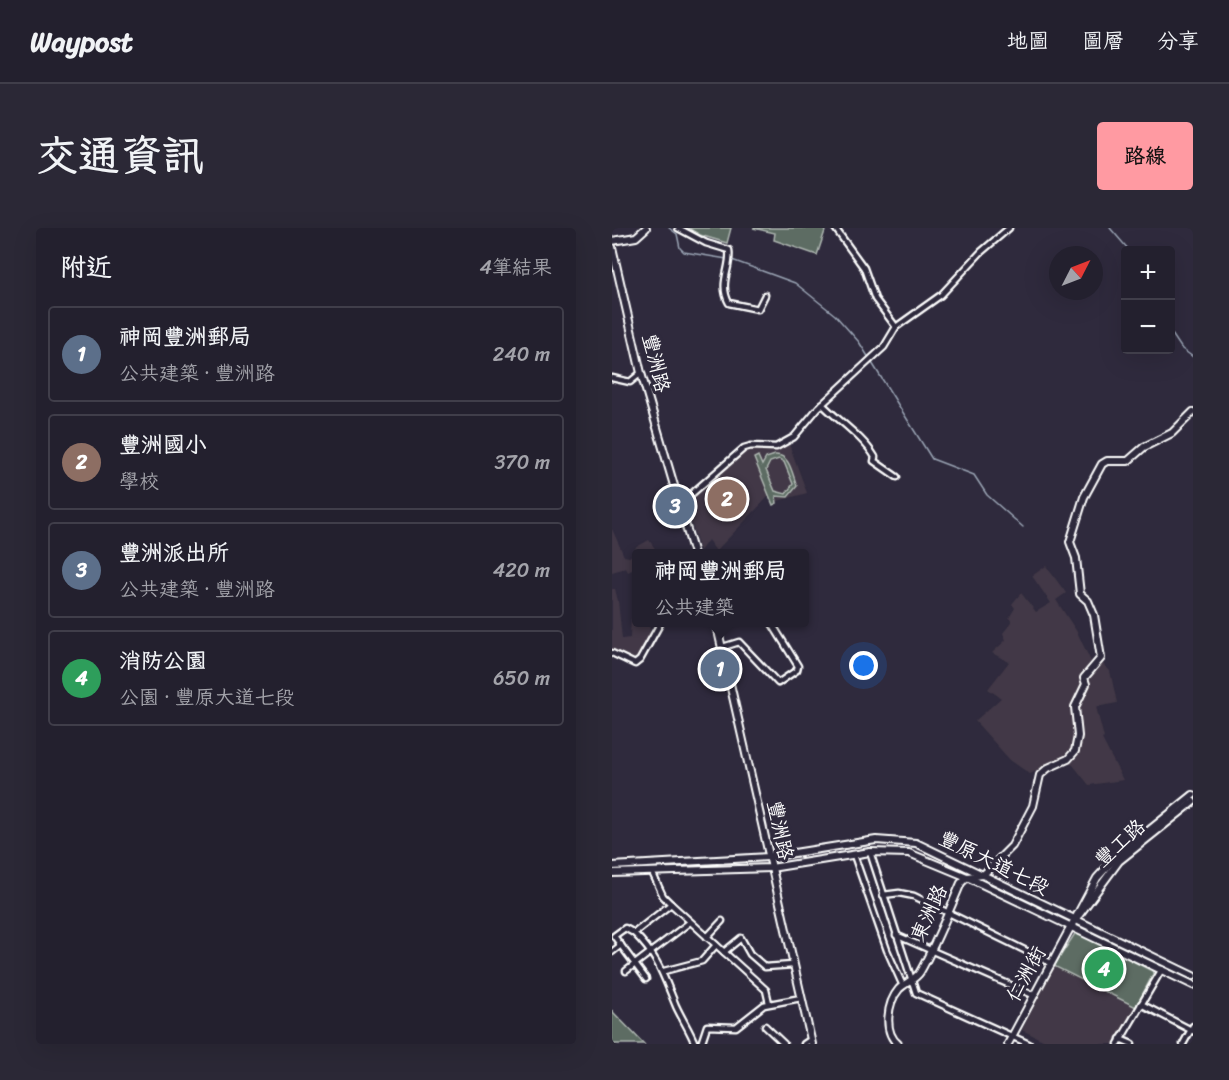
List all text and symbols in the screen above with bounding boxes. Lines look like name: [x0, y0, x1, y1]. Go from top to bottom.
text: Waypost: [30, 17, 133, 66]
text: 地圖: [1007, 22, 1049, 60]
text: 圖層: [1082, 22, 1124, 60]
text: 分享: [1157, 22, 1199, 60]
text: 交通資訊: [36, 119, 204, 193]
button: 路線: [1097, 122, 1193, 190]
text: 附近: [60, 244, 112, 290]
north arrow: [1049, 246, 1103, 300]
map controls: [1121, 246, 1175, 354]
button: +: [1121, 246, 1175, 300]
text: 4筆結果: [480, 250, 552, 285]
button: −: [1121, 300, 1175, 354]
text: 神岡豐洲郵局: [119, 317, 251, 356]
street label: 豐洲路: [632, 330, 680, 397]
text: 1: [77, 337, 86, 372]
text: 240 m: [493, 337, 550, 372]
text: 公共建築 · 豐洲路: [119, 356, 275, 391]
text: 豐洲國小: [119, 425, 207, 464]
text: 2: [76, 445, 87, 480]
text: 370 m: [494, 445, 550, 480]
text: 學校: [119, 464, 159, 499]
pin: 2: [708, 476, 746, 522]
pin: 3: [656, 484, 694, 528]
text: 豐洲派出所: [119, 533, 229, 572]
popup: [632, 549, 809, 627]
text: 神岡豐洲郵局: [654, 551, 787, 590]
text: 3: [76, 553, 87, 588]
text: 420 m: [493, 553, 550, 588]
text: 公共建築 · 豐洲路: [119, 572, 275, 607]
text: 公共建築: [654, 590, 734, 625]
text: 消防公園: [119, 641, 207, 680]
pin: 1: [700, 646, 740, 692]
your location: [849, 651, 878, 680]
text: 4: [75, 661, 88, 696]
text: 650 m: [493, 661, 550, 696]
text: 公園 · 豐原大道七段: [119, 680, 295, 715]
street label: 豐洲路: [757, 797, 804, 864]
street label: 豐工路: [1086, 809, 1155, 876]
street label: 豐原大道七段: [932, 821, 1056, 905]
street label: 東洲路: [900, 878, 958, 948]
street label: 仁洲街: [996, 939, 1056, 1009]
pin: 4: [1084, 946, 1124, 992]

